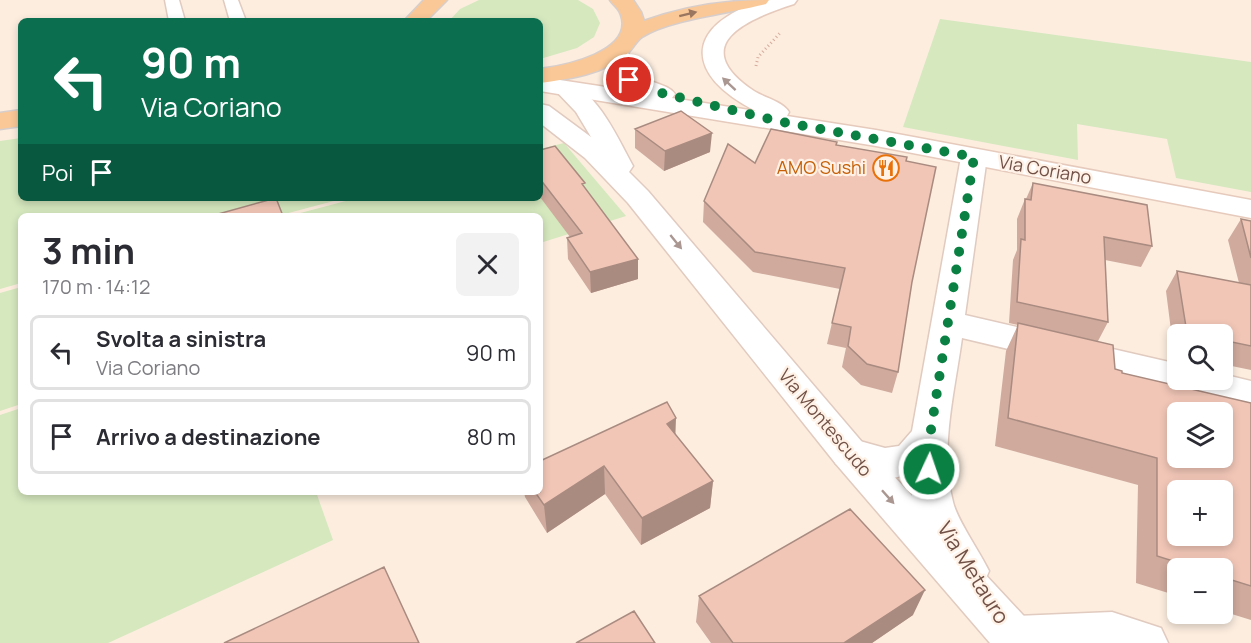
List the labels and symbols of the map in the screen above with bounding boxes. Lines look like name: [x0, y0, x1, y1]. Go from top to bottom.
one-way arrow: [679, 9, 697, 19]
pin: [603, 54, 654, 105]
one-way arrow: [721, 77, 736, 91]
street label: Via Coriano: [997, 149, 1093, 189]
restaurant icon: AMO Sushi: [871, 153, 901, 183]
place label: AMO Sushi: [777, 155, 866, 179]
one-way arrow: [669, 235, 681, 250]
street label: Via Montescudo: [774, 363, 878, 481]
position arrow: [897, 437, 961, 501]
one-way arrow: [881, 489, 894, 504]
street label: Via Metauro: [931, 516, 1016, 629]

